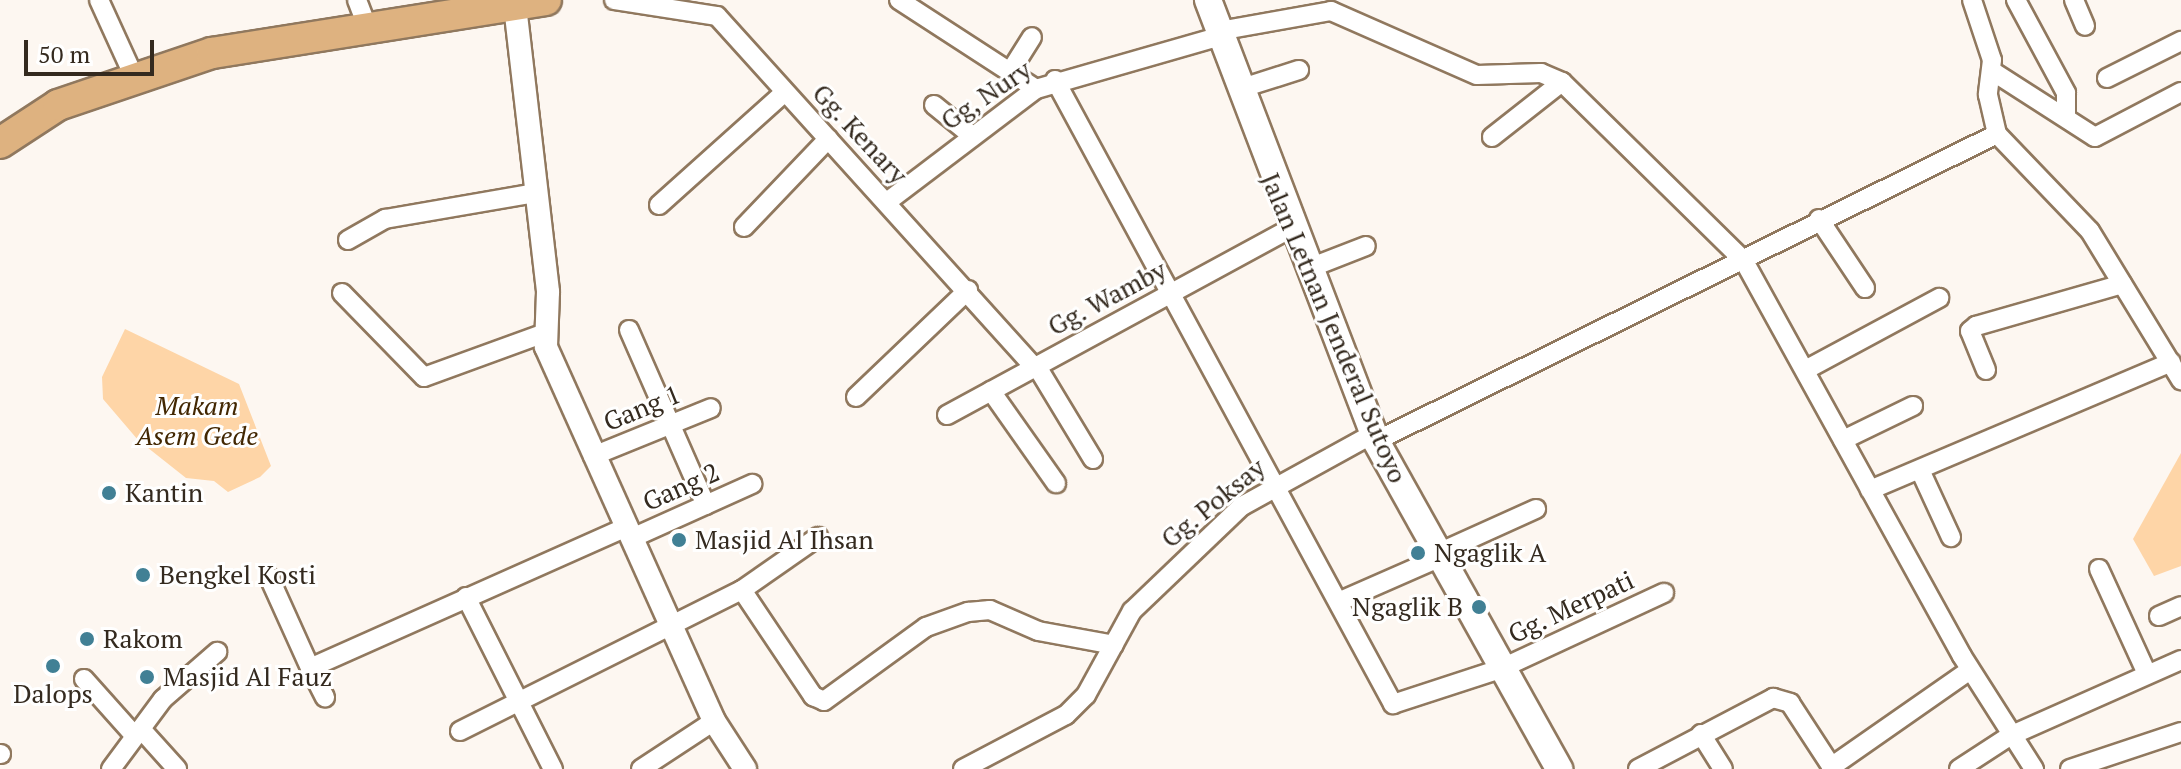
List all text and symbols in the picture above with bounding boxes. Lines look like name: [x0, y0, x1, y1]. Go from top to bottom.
scale bar: [28, 24, 158, 74]
text: 50 m: [38, 38, 90, 70]
street label: Gg, Nury: [935, 53, 1037, 137]
street label: Gg. Kenary: [806, 77, 914, 191]
street label: Jalan Letnan Jenderal Sutoyo: [1254, 168, 1414, 488]
street label: Gg. Wamby: [1042, 254, 1172, 342]
street label: Gang 1: [599, 378, 685, 438]
park label: Makam Asem Gede: [136, 390, 258, 452]
street label: Gg. Poksay: [1155, 451, 1271, 555]
street label: Gang 2: [638, 456, 724, 518]
place label: Kantin: [125, 477, 203, 509]
marker: Kantin: [100, 484, 118, 502]
place label: Masjid Al Ihsan: [695, 524, 874, 556]
marker: Masjid Al Ihsan: [670, 531, 688, 549]
place label: Ngaglik A: [1434, 537, 1547, 569]
marker: Ngaglik A: [1409, 544, 1427, 562]
place label: Bengkel Kosti: [159, 559, 316, 591]
street label: Gg. Merpati: [1503, 564, 1639, 650]
marker: Bengkel Kosti: [134, 566, 152, 584]
place label: Ngaglik B: [1352, 591, 1463, 623]
marker: Ngaglik B: [1470, 598, 1488, 616]
place label: Rakom: [103, 623, 183, 655]
marker: Rakom: [78, 630, 96, 648]
marker: Dalops: [44, 657, 62, 675]
place label: Masjid Al Fauz: [163, 661, 333, 693]
marker: Masjid Al Fauz: [138, 668, 156, 686]
place label: Dalops: [13, 678, 93, 710]

